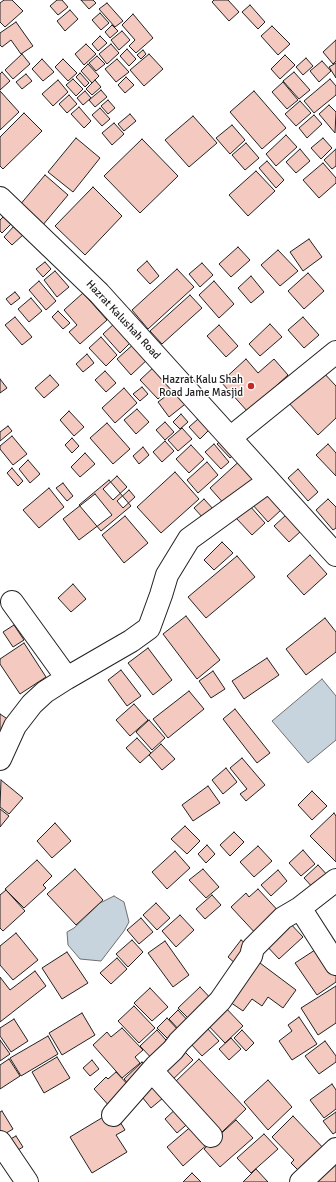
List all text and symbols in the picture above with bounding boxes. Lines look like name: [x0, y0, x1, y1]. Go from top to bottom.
street label: Hazrat Kalushah Road: [83, 278, 163, 362]
place label: Hazrat Kalu Shah Road Jame Masjid: [159, 373, 243, 399]
marker: Hazrat Kalu Shah Road Jame Masjid: [246, 381, 256, 391]

